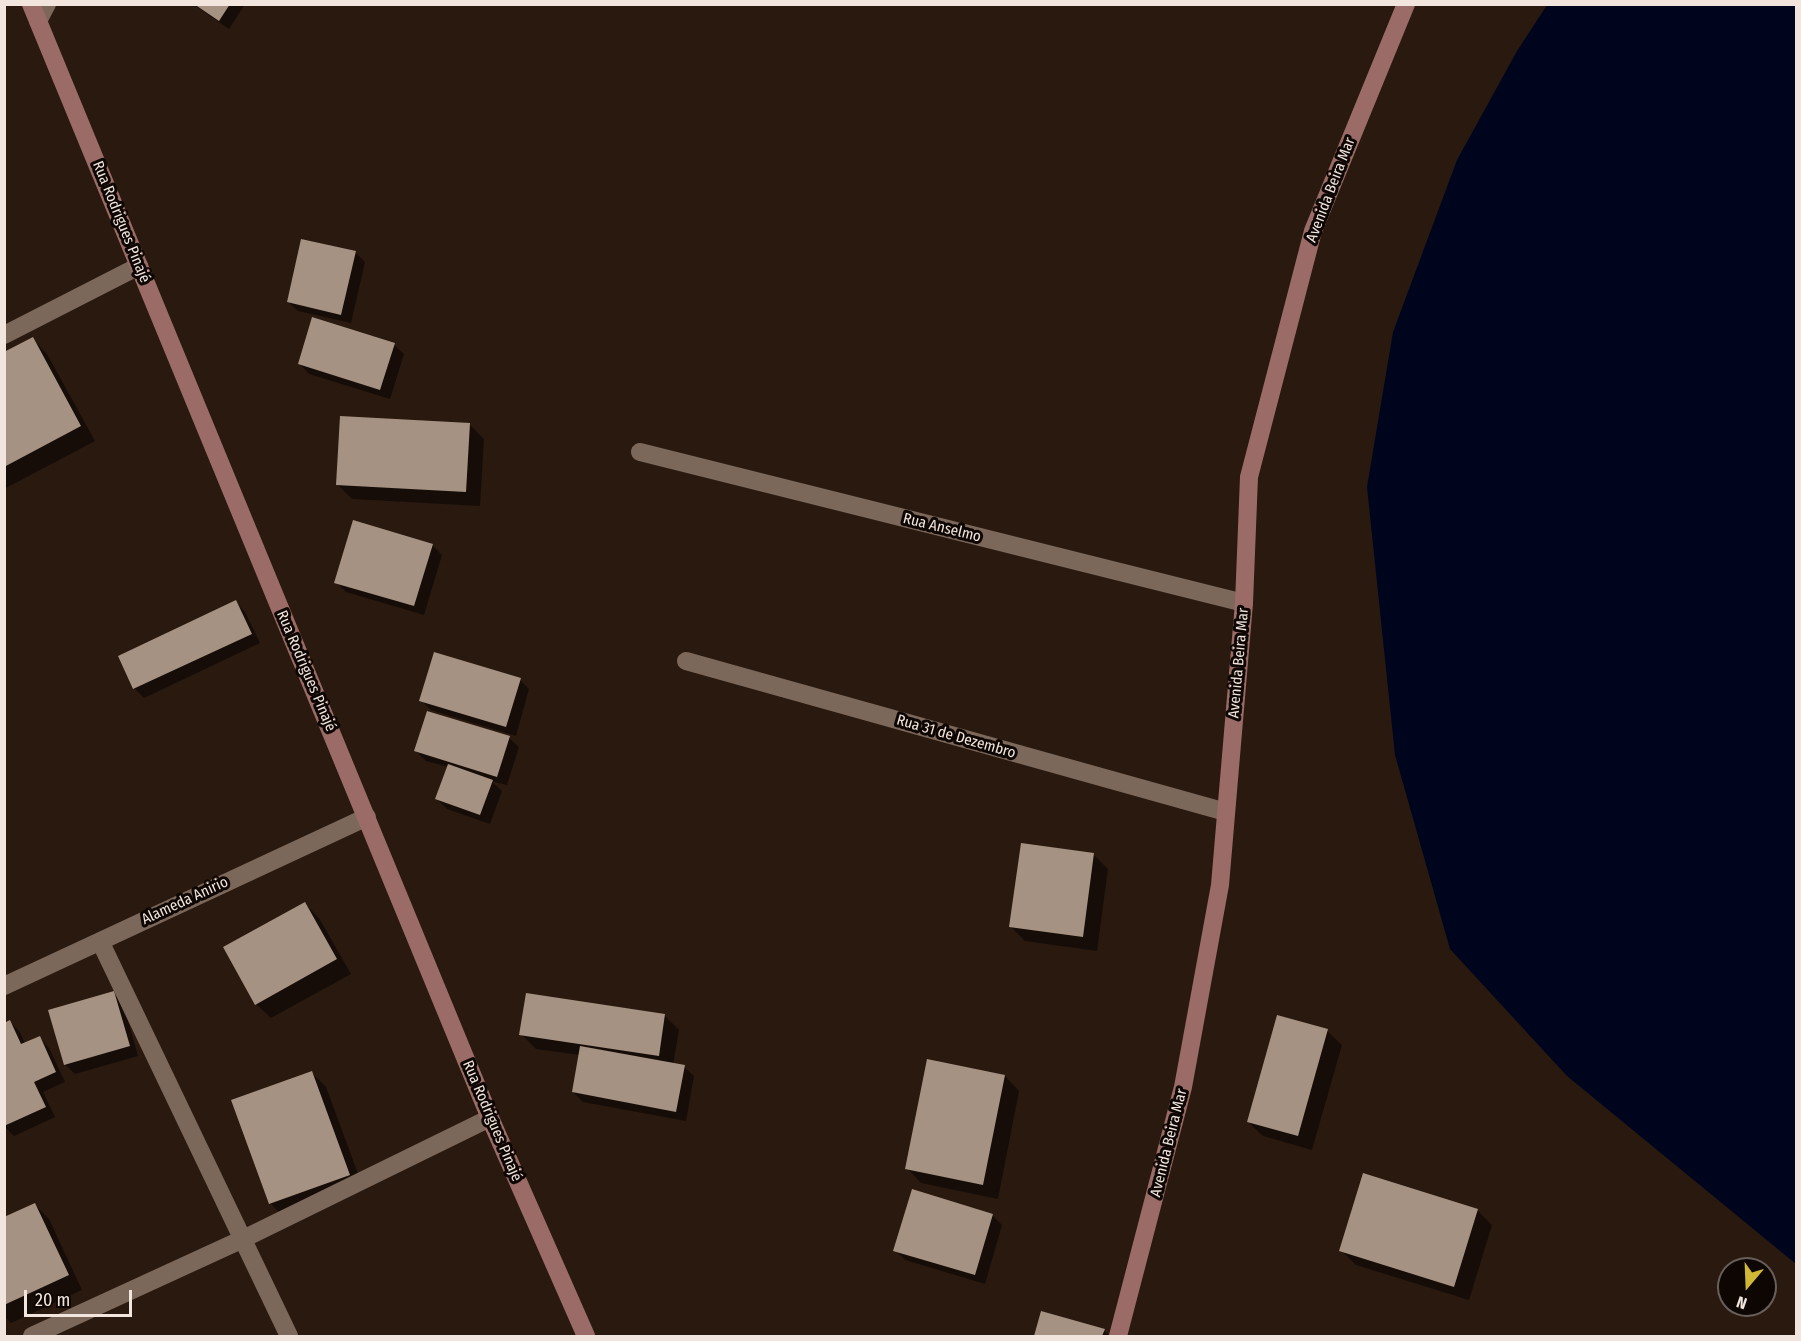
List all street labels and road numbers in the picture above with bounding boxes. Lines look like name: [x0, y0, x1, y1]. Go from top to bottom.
street label: Avenida Beira Mar: [1303, 135, 1359, 245]
street label: Rua Rodrigues Pinajé: [88, 158, 154, 286]
street label: Rua Anselmo: [901, 510, 983, 546]
street label: Avenida Beira Mar: [1225, 607, 1253, 719]
street label: Rua Rodrigues Pinajé: [272, 608, 340, 734]
street label: Rua 31 de Dezembro: [894, 711, 1018, 763]
street label: Alameda Anirio: [139, 873, 231, 929]
street label: Rua Rodrigues Pinajé: [458, 1058, 526, 1184]
street label: Avenida Beira Mar: [1147, 1087, 1191, 1199]

